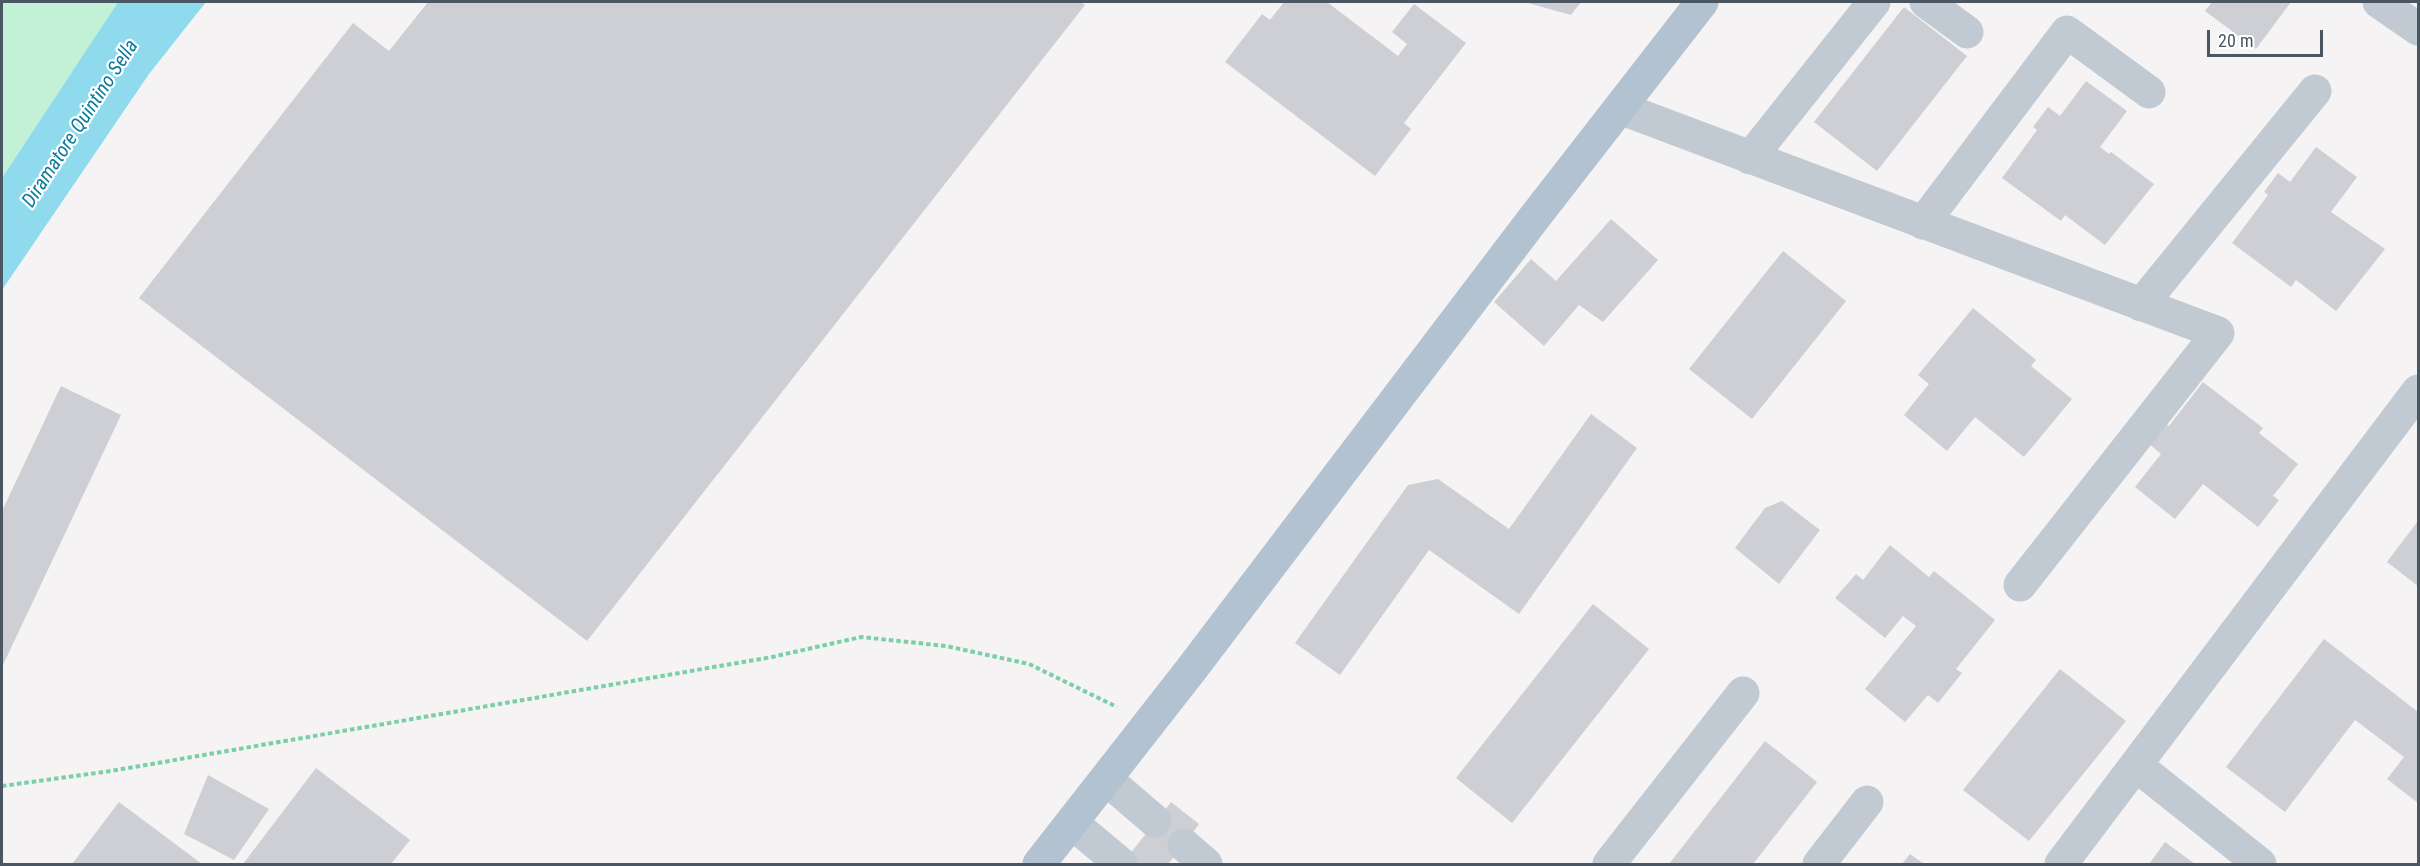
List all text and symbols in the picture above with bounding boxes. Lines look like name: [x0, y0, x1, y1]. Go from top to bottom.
scale bar: [2210, 18, 2326, 56]
text: 20 m: [2218, 30, 2253, 51]
water label: Diramatore Quintino Sella: [18, 36, 144, 212]

